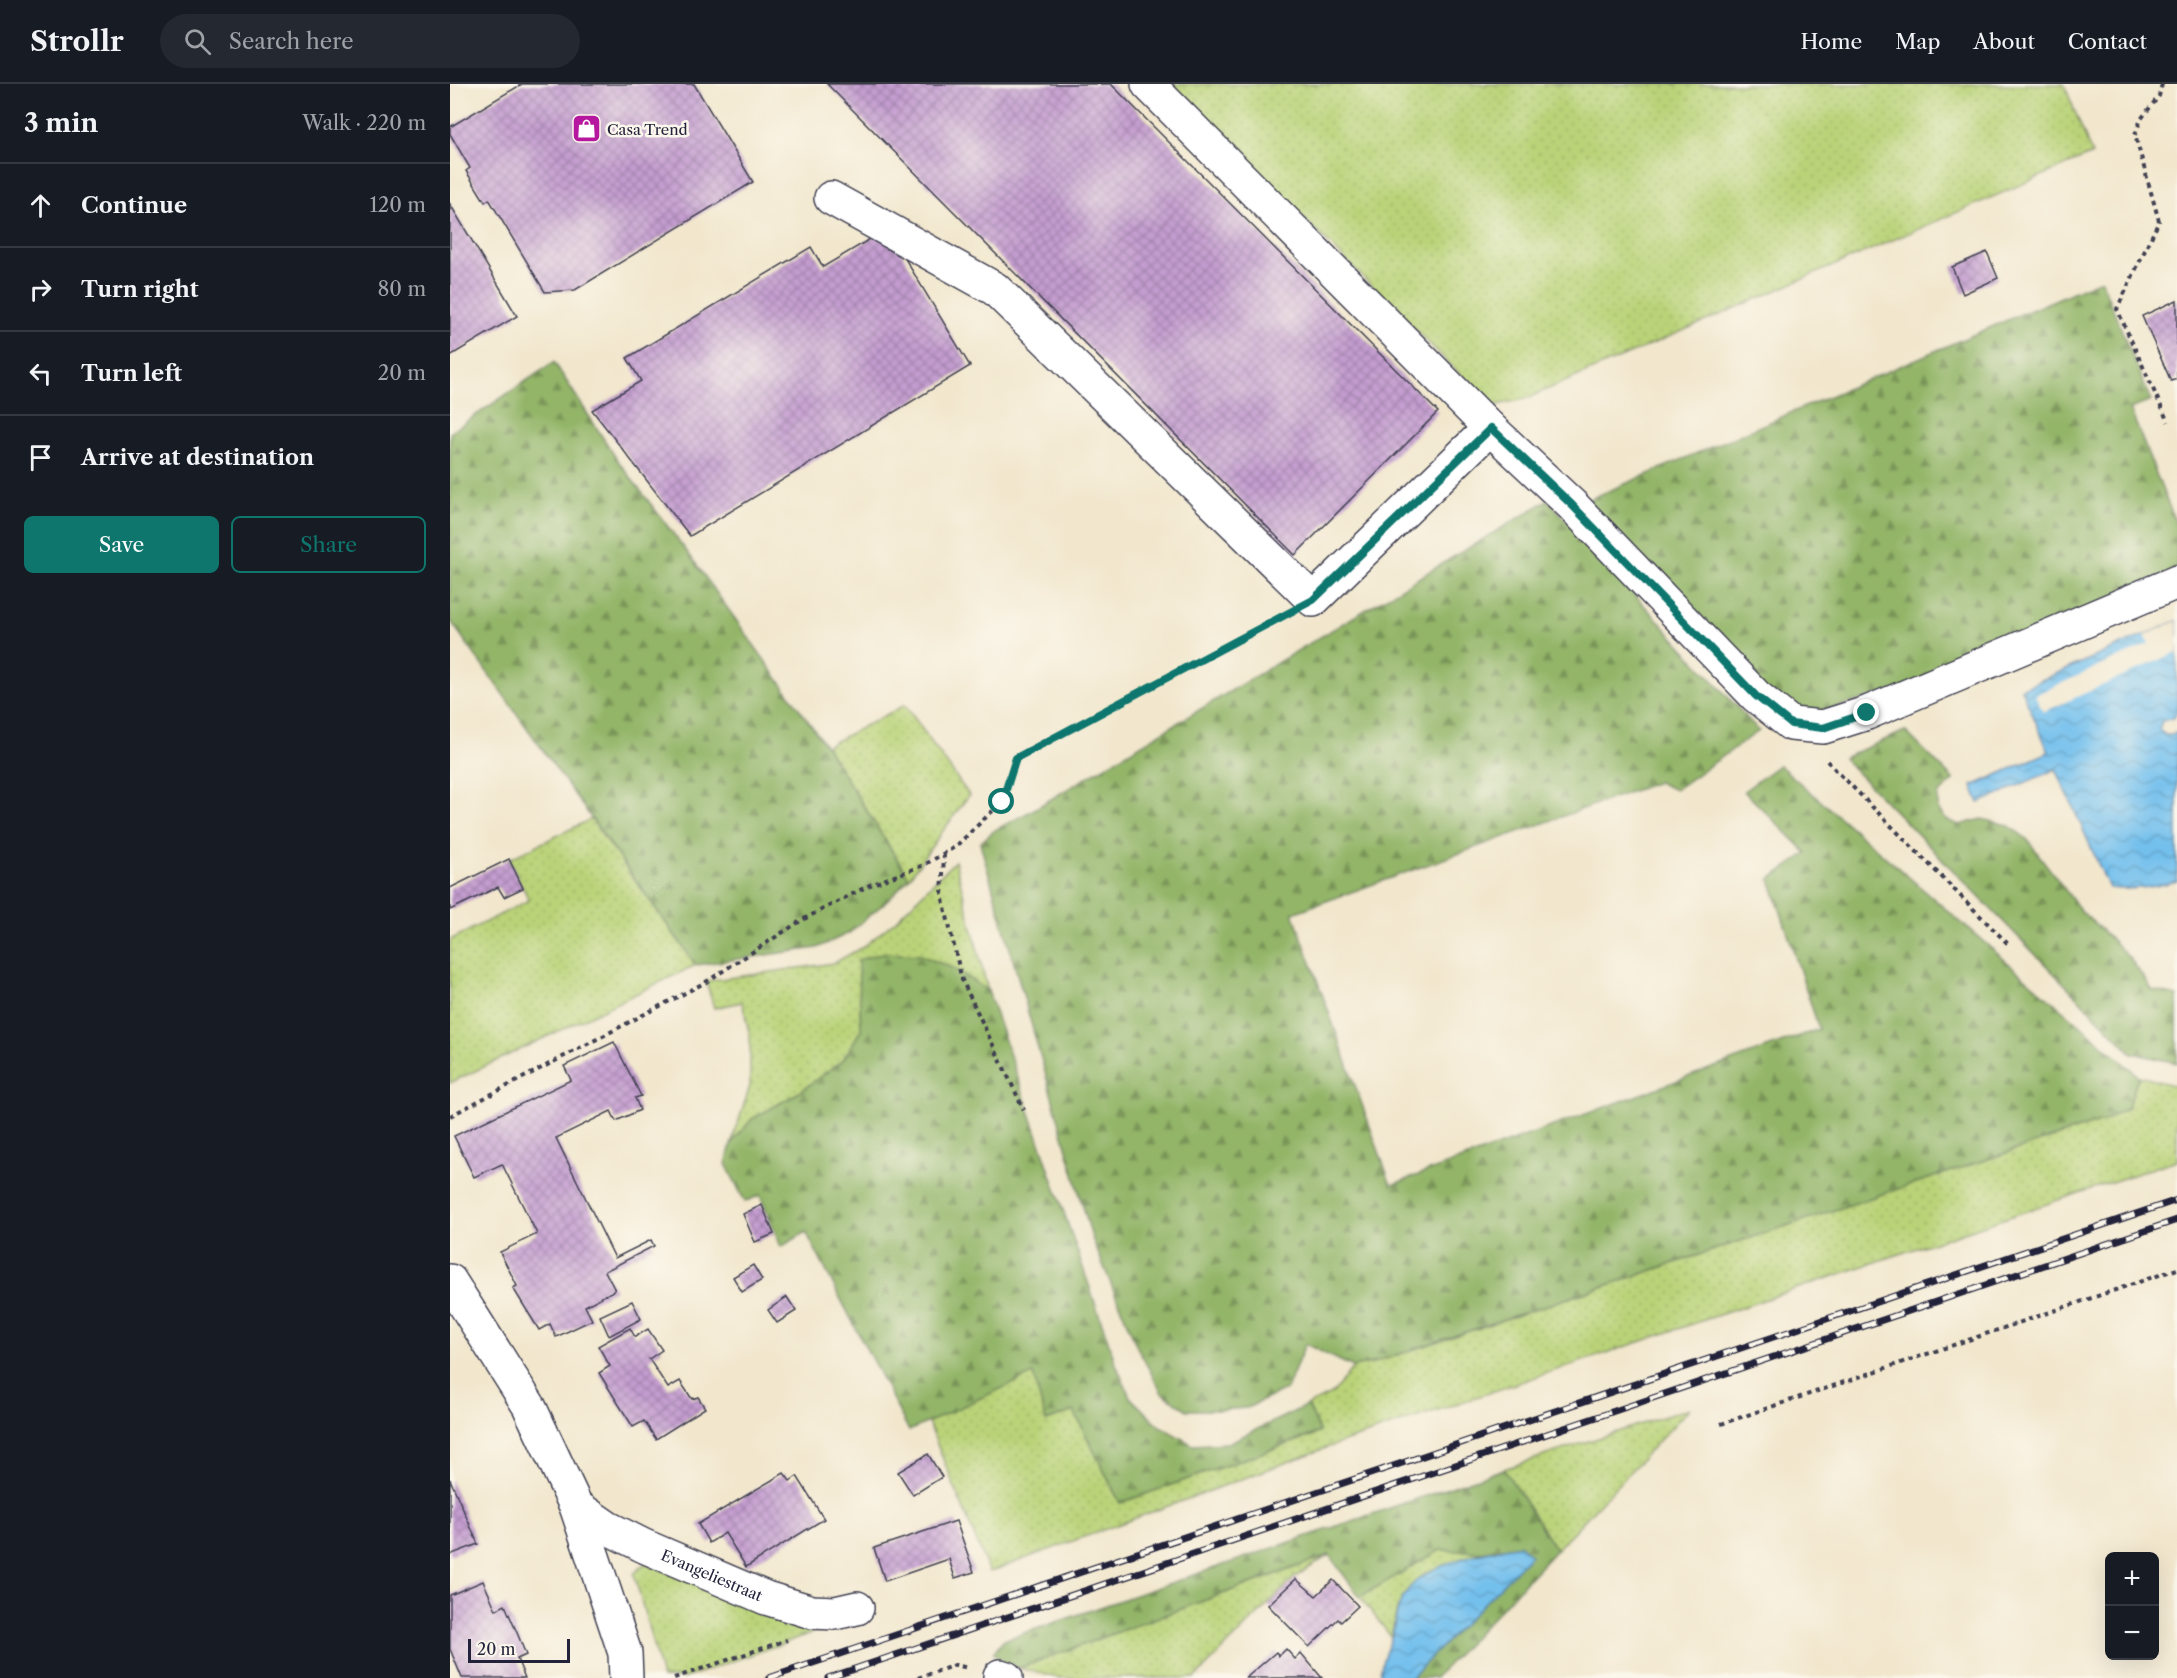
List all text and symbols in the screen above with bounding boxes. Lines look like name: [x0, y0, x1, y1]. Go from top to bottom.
search box: [160, 14, 580, 68]
text: Strollr: [30, 24, 124, 58]
icon: search: [181, 25, 214, 58]
text: Search here: [229, 28, 353, 55]
text: Home: [1801, 29, 1862, 54]
text: Map: [1895, 29, 1940, 54]
text: About: [1973, 29, 2035, 54]
text: Contact: [2068, 29, 2147, 54]
text: 3 min: [24, 107, 98, 139]
text: Walk · 220 m: [302, 111, 426, 135]
shop icon: Casa Trend: [570, 113, 602, 145]
place label: Casa Trend: [607, 120, 688, 139]
icon: ahead: [24, 189, 57, 222]
text: Continue: [81, 192, 187, 219]
text: 120 m: [369, 193, 426, 217]
icon: right: [24, 273, 57, 306]
text: Turn right: [81, 276, 199, 303]
text: 80 m: [378, 277, 426, 301]
icon: left: [24, 357, 57, 390]
text: Turn left: [81, 360, 182, 387]
text: 20 m: [378, 361, 426, 385]
icon: arrive: [24, 441, 57, 474]
text: Arrive at destination: [81, 444, 314, 471]
button: Save: [24, 516, 219, 573]
button: Share: [231, 516, 426, 573]
route end: [1853, 699, 1879, 725]
route start: [988, 788, 1014, 814]
street label: Evangeliestraat: [659, 1545, 766, 1605]
map controls: [2105, 1552, 2159, 1660]
button: +: [2105, 1552, 2159, 1606]
button: −: [2105, 1606, 2159, 1660]
scale bar: [468, 1636, 570, 1664]
text: 20 m: [477, 1639, 516, 1659]

